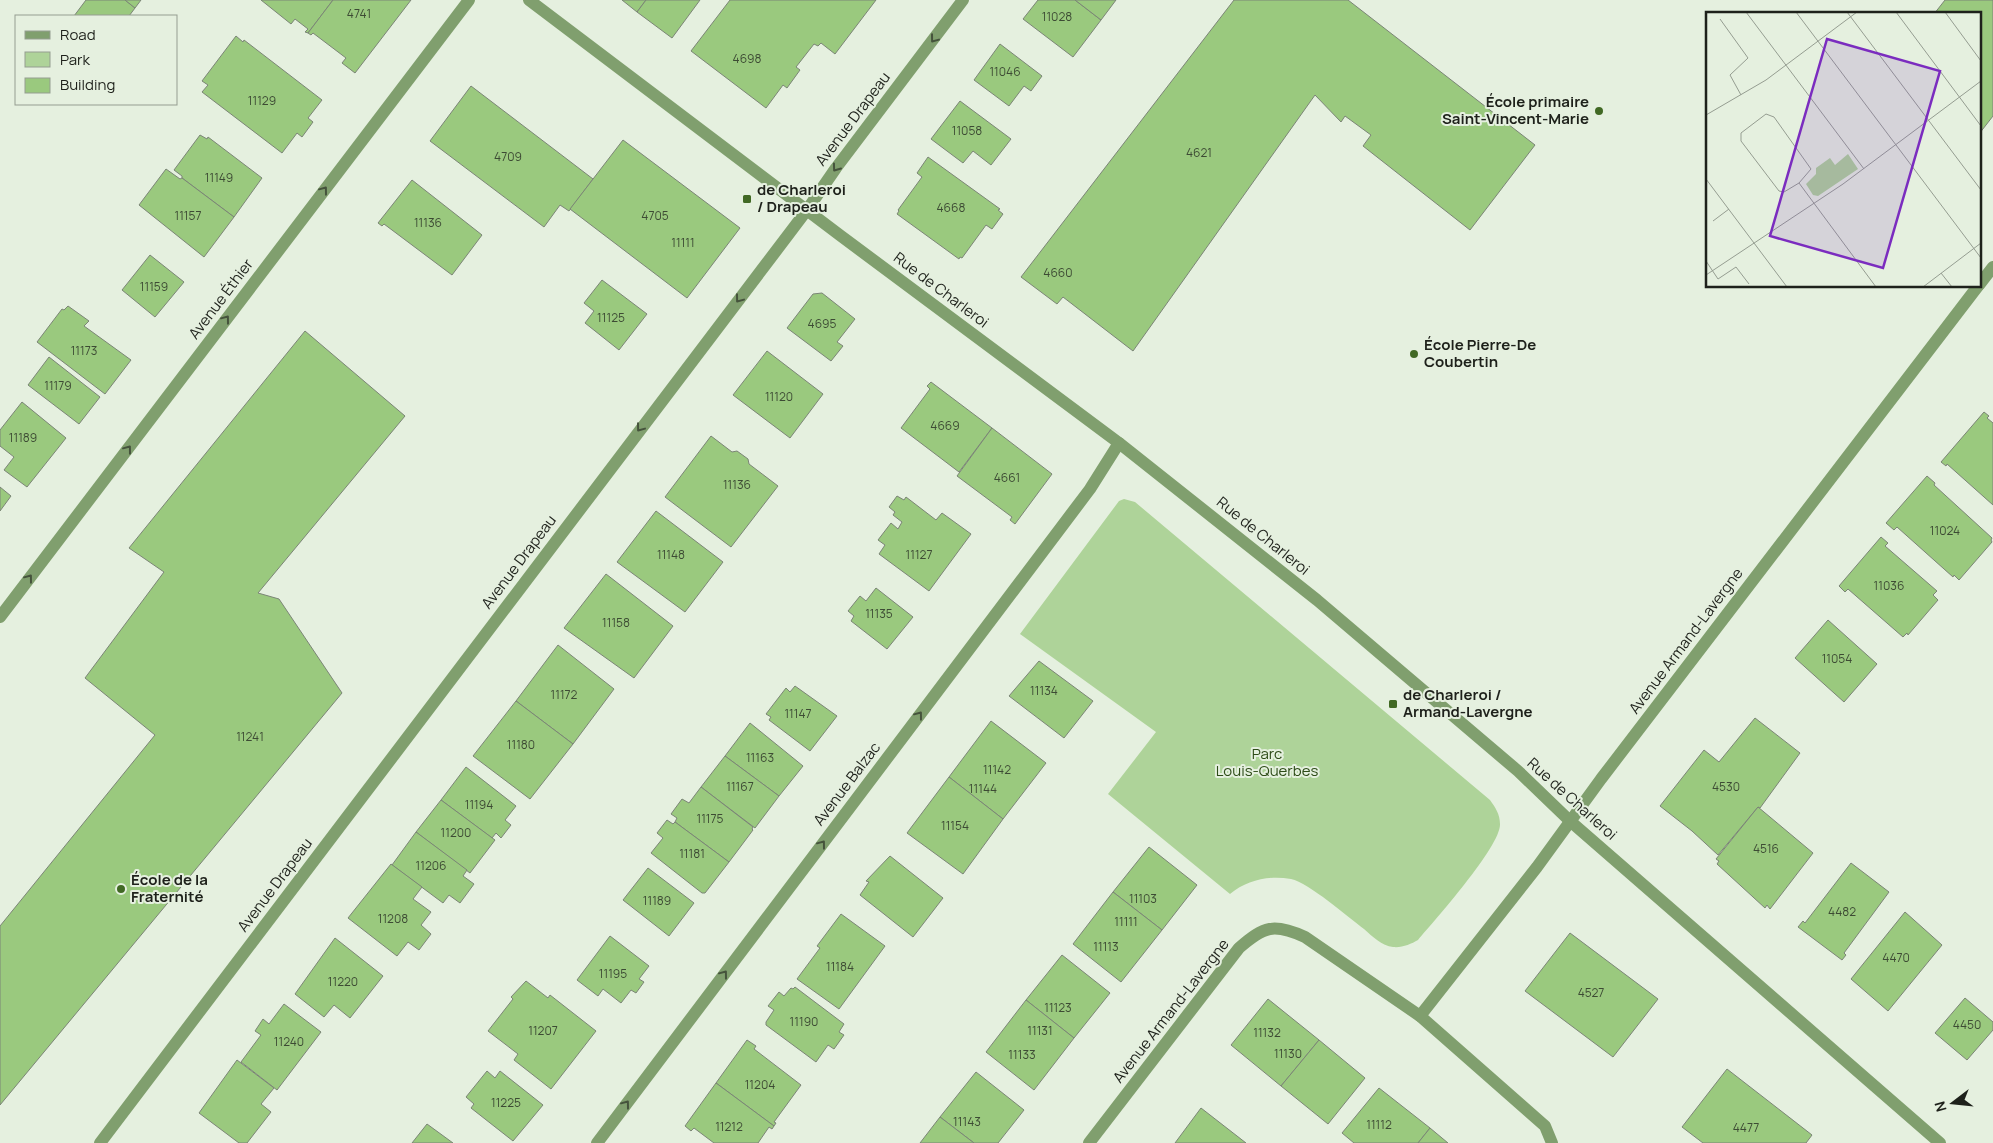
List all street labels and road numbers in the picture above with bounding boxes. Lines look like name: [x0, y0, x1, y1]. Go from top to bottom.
street label: Avenue Drapeau: [810, 67, 895, 170]
street label: Rue de Charleroi: [889, 247, 993, 332]
street label: Avenue Éthier: [183, 254, 258, 343]
street label: Rue de Charleroi: [1212, 492, 1314, 580]
street label: Avenue Drapeau: [476, 510, 561, 613]
street label: Avenue Armand-Lavergne: [1624, 563, 1748, 718]
street label: Avenue Balzac: [808, 738, 885, 830]
street label: Rue de Charleroi: [1523, 753, 1622, 845]
street label: Avenue Drapeau: [232, 833, 317, 936]
street label: Avenue Armand-Lavergne: [1108, 934, 1234, 1087]

